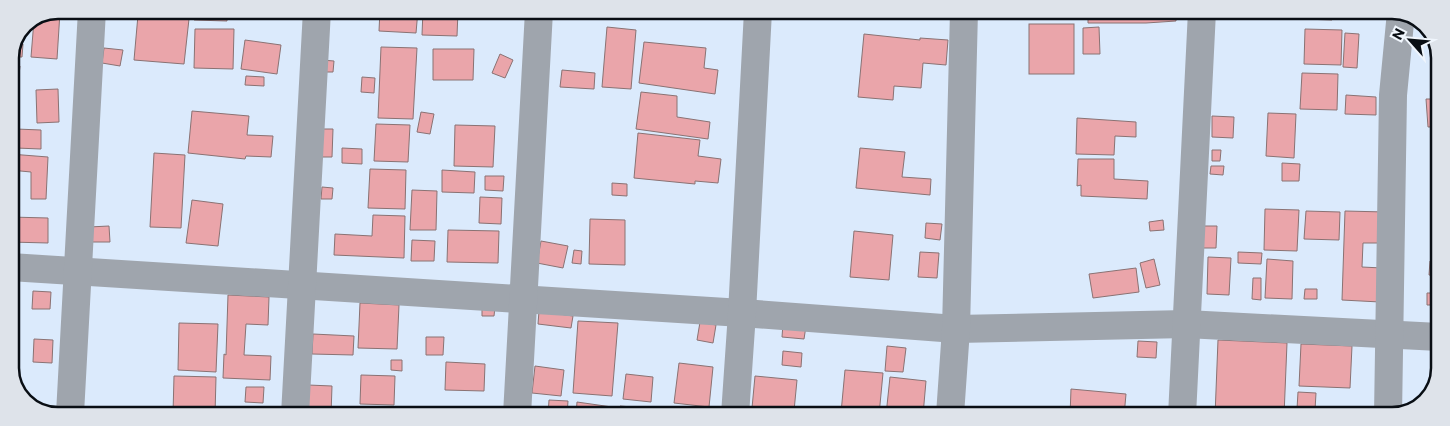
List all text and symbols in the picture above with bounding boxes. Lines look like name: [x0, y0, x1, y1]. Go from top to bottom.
north arrow: [1385, 15, 1435, 65]
text: N: [1388, 25, 1408, 42]

